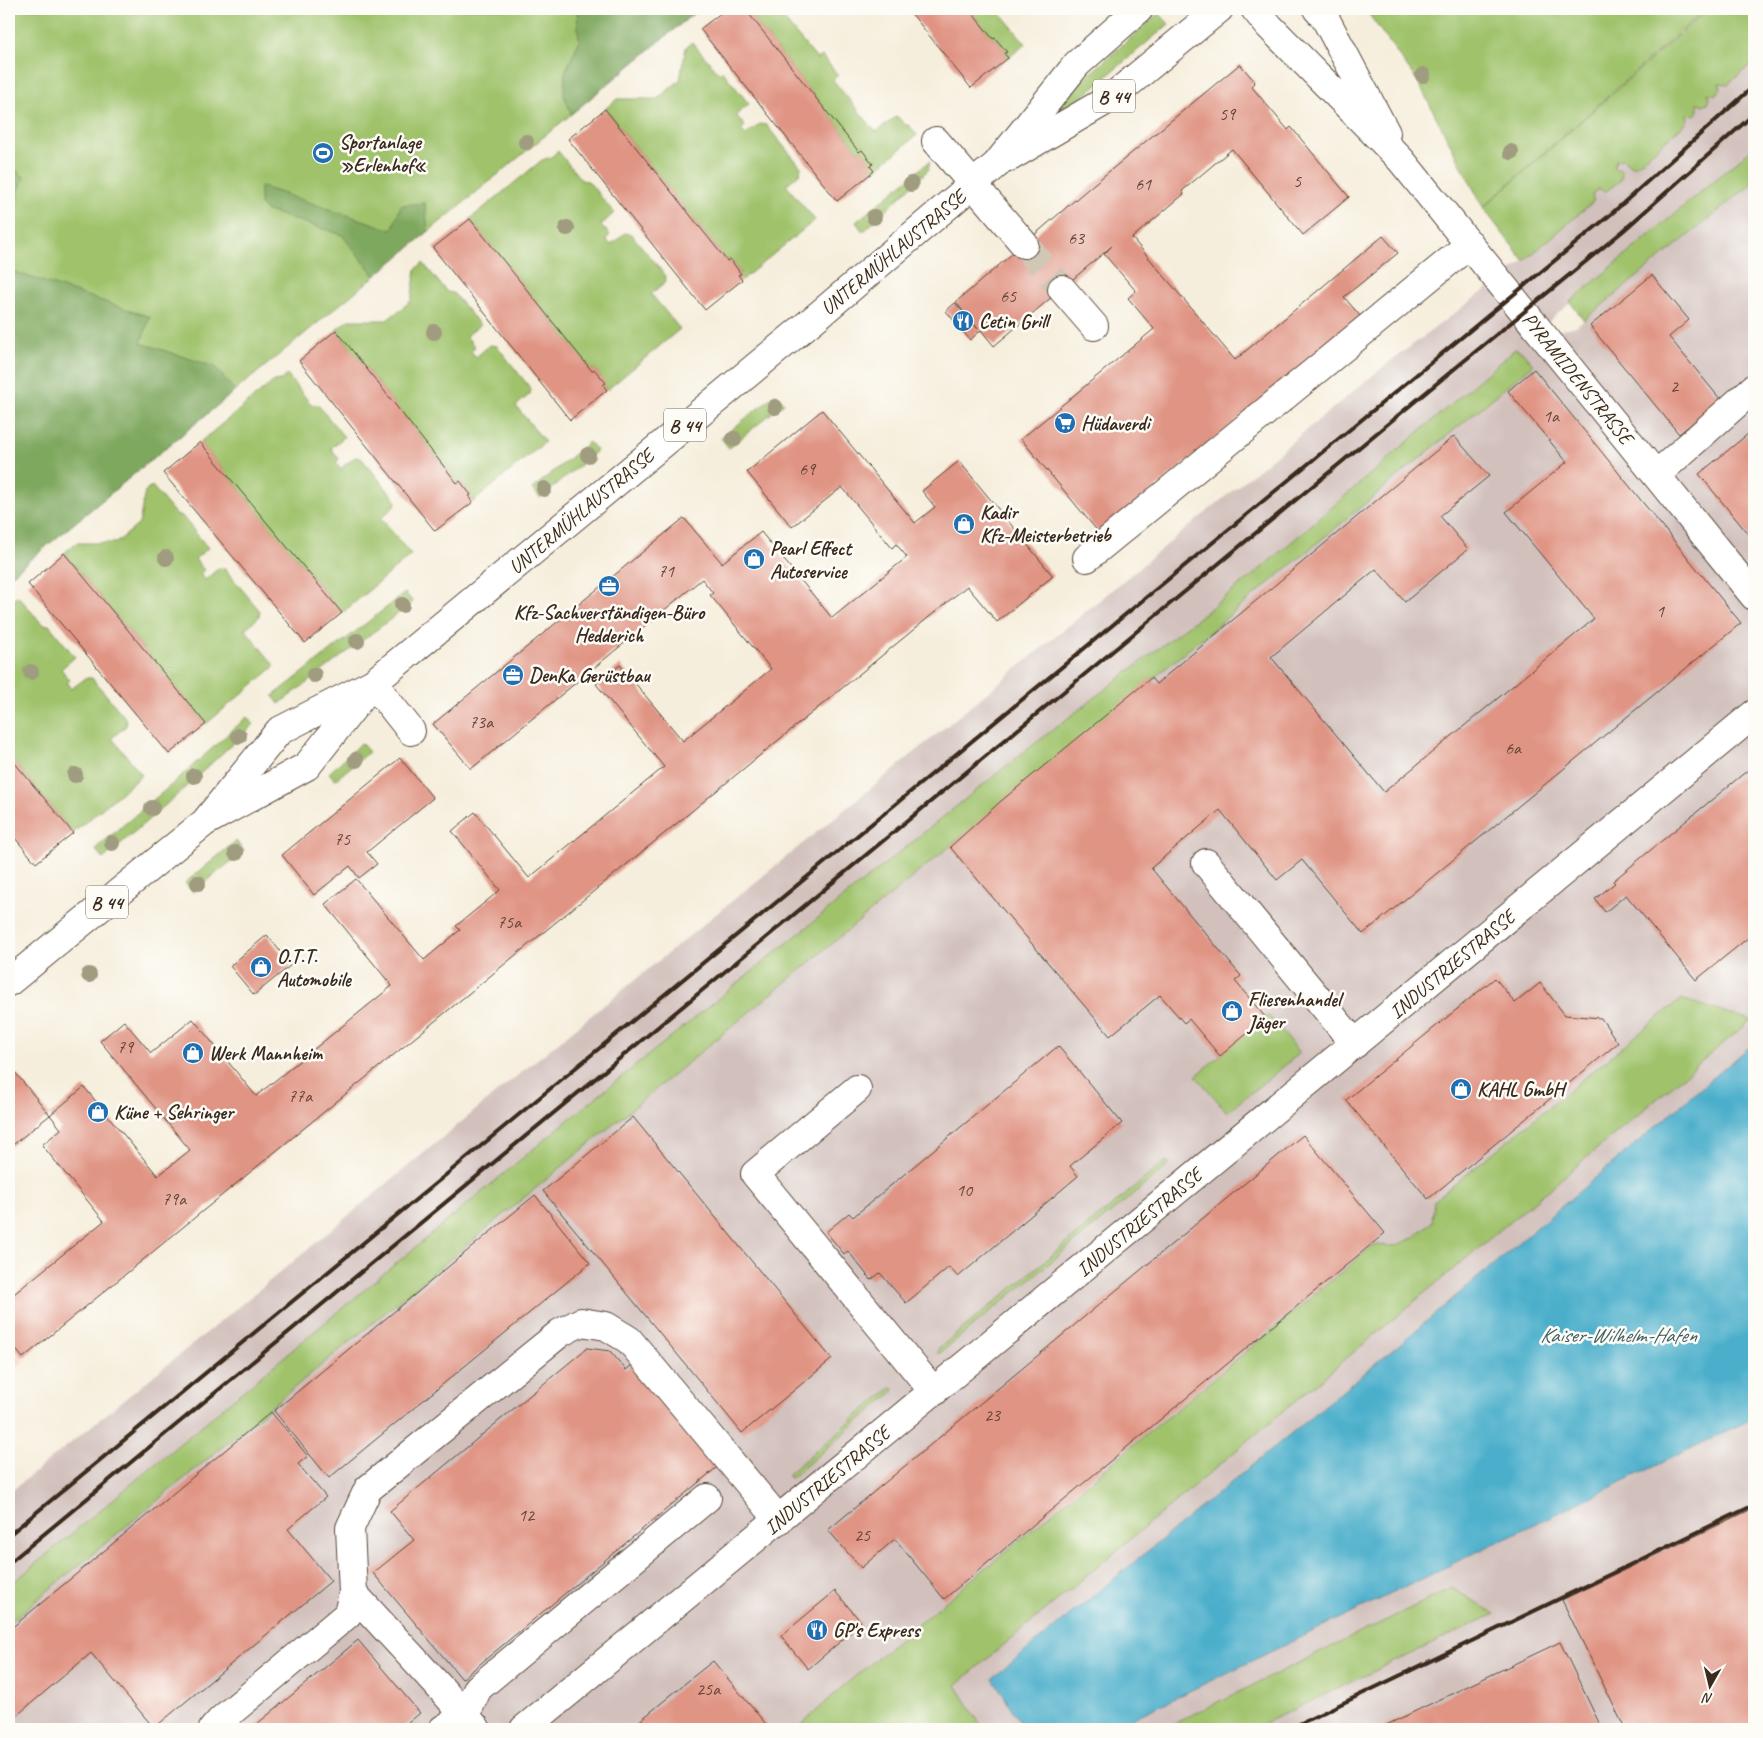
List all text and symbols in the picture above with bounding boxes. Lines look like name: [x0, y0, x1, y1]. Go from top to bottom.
road number: B 44: [1093, 80, 1135, 112]
house number: 59: [1219, 103, 1237, 125]
place label: Sportanlage »Erlenhof«: [339, 130, 426, 178]
sports icon: Sportanlage »Erlenhof«: [311, 141, 335, 165]
house number: 5: [1293, 170, 1302, 192]
house number: 61: [1135, 173, 1152, 195]
street label: UNTERMÜHLAUSTRASSE: [816, 183, 973, 320]
house number: 63: [1068, 227, 1086, 249]
house number: 65: [1000, 285, 1017, 307]
street label: PYRAMIDENSTRASSE: [1517, 307, 1640, 452]
restaurant icon: Cetin Grill: [951, 309, 975, 333]
place label: Cetin Grill: [979, 309, 1052, 334]
house number: 2: [1670, 375, 1680, 397]
house number: 1a: [1543, 405, 1560, 427]
road number: B 44: [664, 408, 706, 442]
supermarket icon: Hüdaverdi: [1053, 411, 1077, 435]
place label: Hüdaverdi: [1081, 411, 1152, 436]
street label: UNTERMÜHLAUSTRASSE: [504, 442, 661, 579]
house number: 69: [799, 458, 817, 480]
place label: Kadir Kfz-Meisterbetrieb: [980, 500, 1113, 548]
shop icon: Kadir Kfz-Meisterbetrieb: [952, 512, 976, 536]
place label: Pearl Effect Autoservice: [770, 536, 853, 584]
shop icon: Pearl Effect Autoservice: [742, 547, 766, 571]
house number: 71: [658, 560, 675, 582]
office icon: Kfz-Sachverständigen-Büro Hedderich: [597, 574, 621, 598]
place label: Kfz-Sachverständigen-Büro Hedderich: [514, 600, 706, 648]
house number: 1: [1656, 600, 1665, 622]
office icon: DenKa Gerüstbau: [501, 663, 525, 687]
place label: DenKa Gerüstbau: [529, 663, 651, 688]
house number: 73a: [469, 711, 494, 733]
house number: 6a: [1505, 737, 1522, 759]
house number: 75: [334, 828, 351, 850]
road number: B 44: [86, 886, 128, 919]
street label: INDUSTRIESTRASSE: [1384, 902, 1523, 1024]
house number: 75a: [497, 911, 522, 933]
place label: O.T.T. Automobile: [277, 944, 352, 992]
shop icon: O.T.T. Automobile: [249, 955, 273, 979]
place label: Fliesenhandel Jäger: [1246, 987, 1345, 1035]
shop icon: Fliesenhandel Jäger: [1220, 999, 1244, 1023]
house number: 79: [117, 1036, 135, 1058]
shop icon: Werk Mannheim: [181, 1041, 205, 1065]
place label: Werk Mannheim: [209, 1041, 324, 1066]
shop icon: KAHL GmbH: [1449, 1077, 1473, 1101]
place label: KAHL GmbH: [1477, 1077, 1568, 1102]
house number: 77a: [288, 1085, 313, 1107]
shop icon: Küne + Sehringer: [86, 1100, 110, 1124]
place label: Küne + Sehringer: [114, 1100, 236, 1125]
street label: INDUSTRIESTRASSE: [1071, 1160, 1210, 1282]
house number: 10: [956, 1179, 974, 1201]
house number: 79a: [162, 1188, 187, 1210]
water label: Kaiser-Wilhelm-Hafen: [1540, 1322, 1698, 1348]
house number: 23: [984, 1404, 1002, 1426]
street label: INDUSTRIESTRASSE: [759, 1418, 898, 1540]
house number: 12: [518, 1504, 536, 1526]
house number: 25: [854, 1524, 871, 1546]
restaurant icon: GP's Express: [805, 1618, 829, 1642]
place label: GP's Express: [833, 1618, 921, 1643]
north arrow: [1686, 1660, 1736, 1710]
house number: 25a: [696, 1678, 721, 1700]
text: N: [1700, 1689, 1714, 1707]

